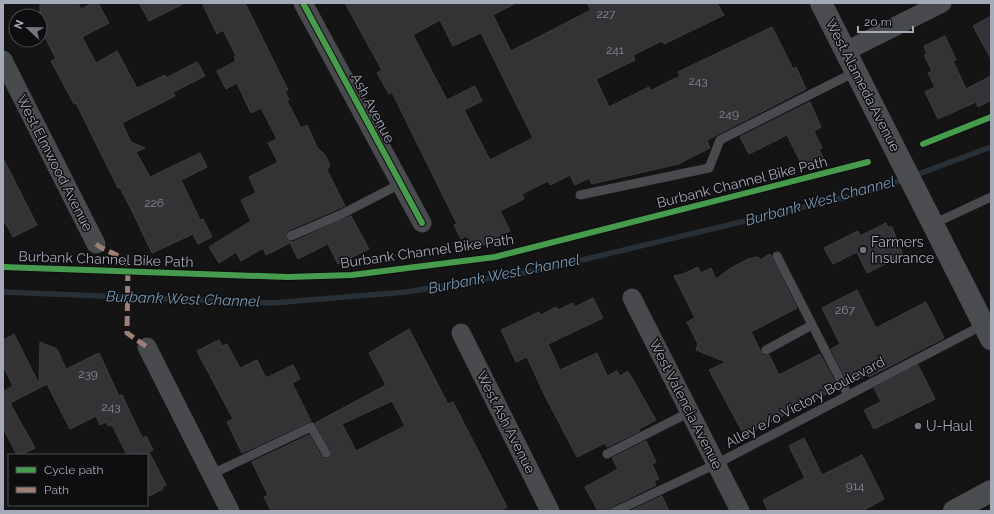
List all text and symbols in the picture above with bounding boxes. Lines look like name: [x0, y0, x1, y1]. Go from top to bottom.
house number: 227: [597, 7, 616, 21]
north arrow: [8, 8, 48, 48]
scale bar: [858, 8, 913, 34]
text: 20 m: [864, 15, 892, 29]
street label: West Alameda Avenue: [822, 16, 904, 154]
text: N: [12, 18, 27, 31]
house number: 241: [606, 43, 624, 57]
street label: Ash Avenue: [348, 70, 398, 146]
house number: 243: [688, 74, 708, 88]
street label: West Elmwood Avenue: [14, 92, 96, 234]
house number: 249: [719, 107, 739, 121]
street label: Burbank Channel Bike Path: [655, 153, 829, 211]
water label: Burbank West Channel: [743, 172, 897, 230]
house number: 226: [144, 196, 164, 210]
street label: Burbank Channel Bike Path: [339, 231, 515, 271]
place label: Farmers Insurance: [871, 234, 934, 266]
marker: Farmers Insurance: [858, 245, 868, 255]
street label: Burbank Channel Bike Path: [18, 248, 194, 270]
water label: Burbank West Channel: [427, 250, 581, 298]
water label: Burbank West Channel: [106, 287, 260, 311]
house number: 267: [835, 303, 856, 317]
street label: West Valencia Avenue: [646, 336, 726, 472]
street label: Alley e/o Victory Boulevard: [723, 353, 887, 451]
house number: 239: [78, 367, 98, 381]
street label: West Ash Avenue: [473, 368, 539, 476]
house number: 243: [101, 400, 121, 414]
place label: U-Haul: [926, 418, 973, 434]
marker: U-Haul: [913, 421, 923, 431]
legend: [8, 454, 148, 506]
text: Cycle path: [44, 463, 103, 477]
house number: 914: [846, 479, 865, 493]
text: Path: [44, 483, 69, 497]

